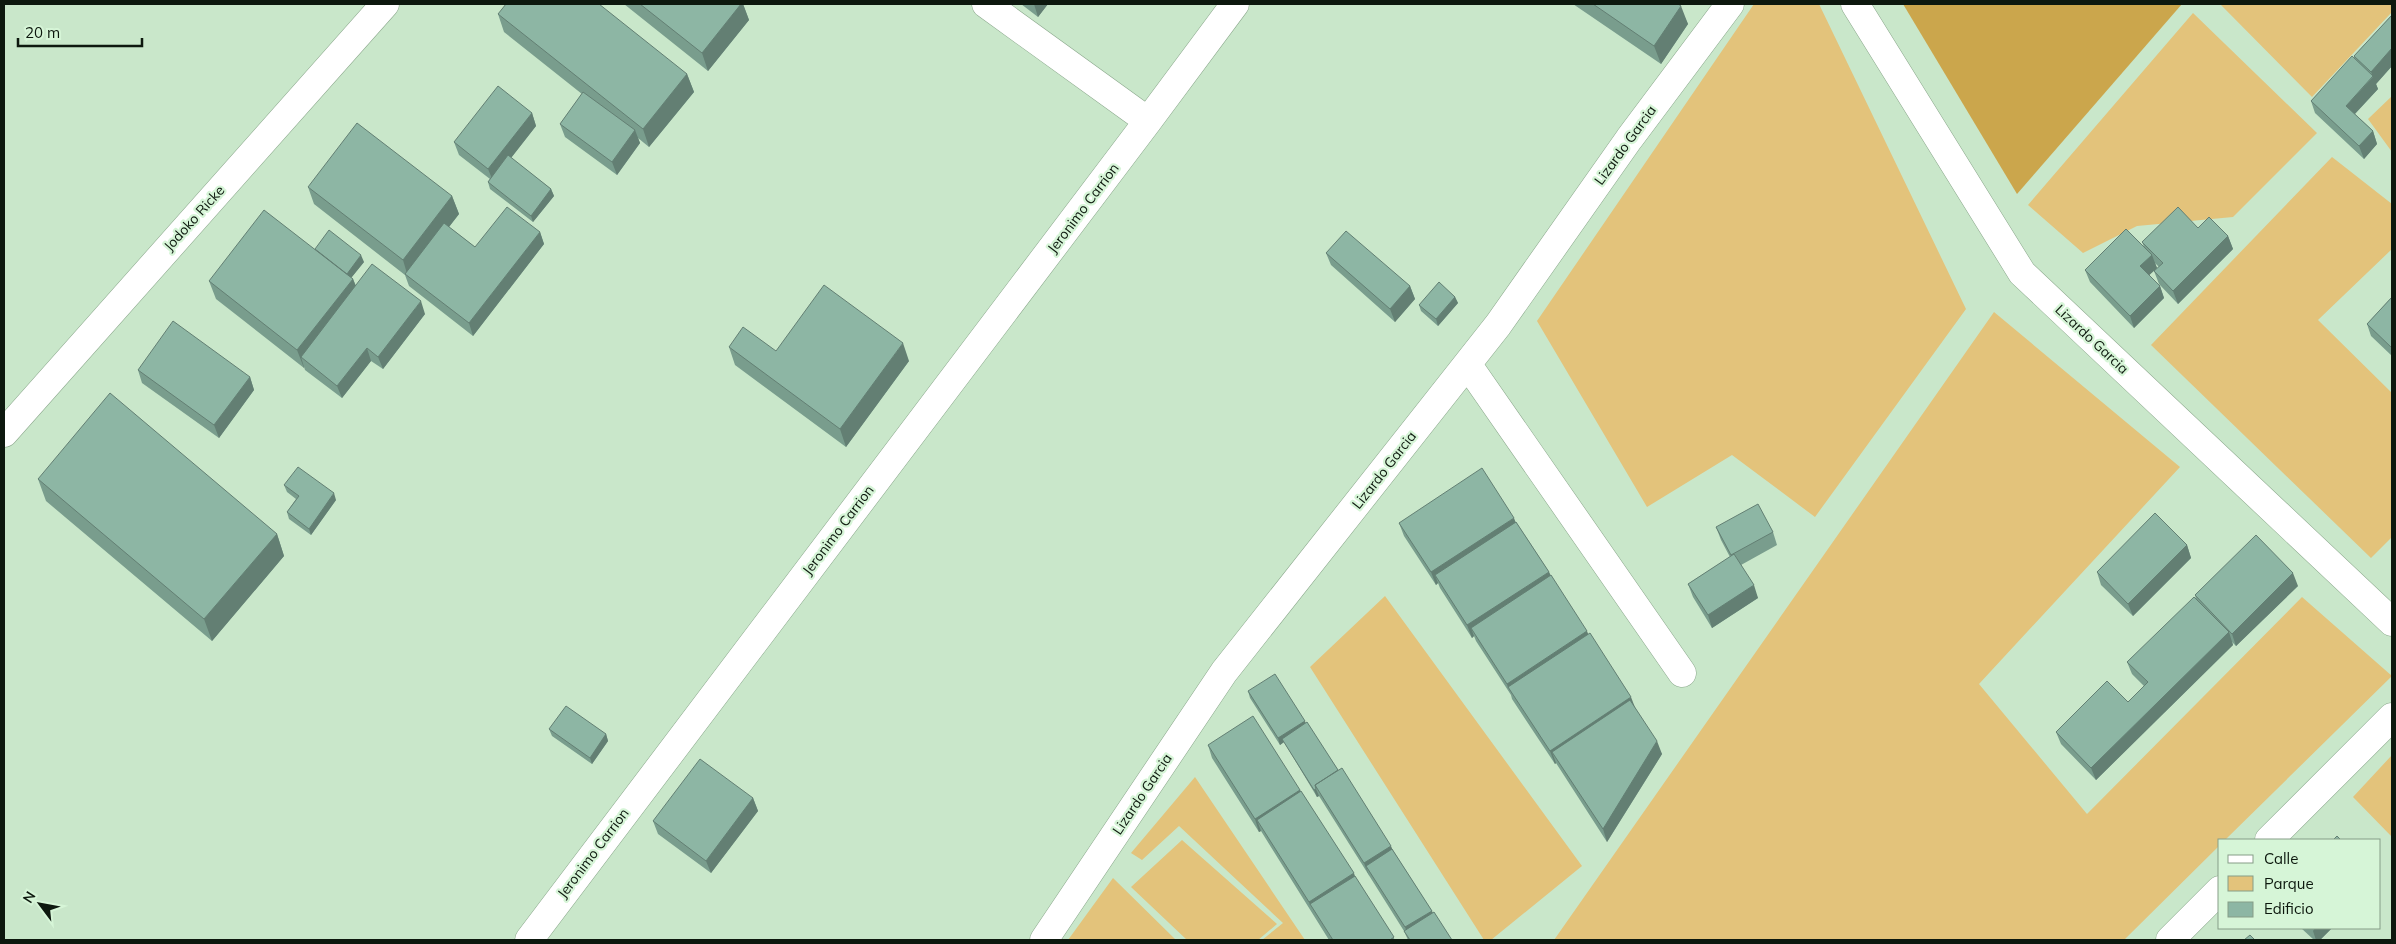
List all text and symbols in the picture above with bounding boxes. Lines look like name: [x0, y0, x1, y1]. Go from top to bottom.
scale bar: [18, 15, 141, 47]
text: 20 m: [25, 23, 60, 42]
street label: Lizardo Garcia: [1590, 102, 1660, 188]
street label: Jeronimo Carrion: [1043, 159, 1123, 257]
street label: Jodoko Ricke: [160, 181, 228, 255]
street label: Lizardo Garcia: [2052, 300, 2132, 378]
street label: Lizardo Garcia: [1348, 427, 1420, 513]
street label: Jeronimo Carrion: [798, 481, 878, 579]
street label: Lizardo Garcia: [1108, 750, 1176, 838]
street label: Jeronimo Carrion: [553, 804, 633, 902]
legend: [2218, 839, 2381, 929]
text: Calle: [2264, 849, 2298, 868]
text: Parque: [2264, 874, 2314, 893]
north arrow: [15, 879, 65, 929]
text: N: [19, 888, 39, 906]
text: Edificio: [2264, 899, 2314, 918]

